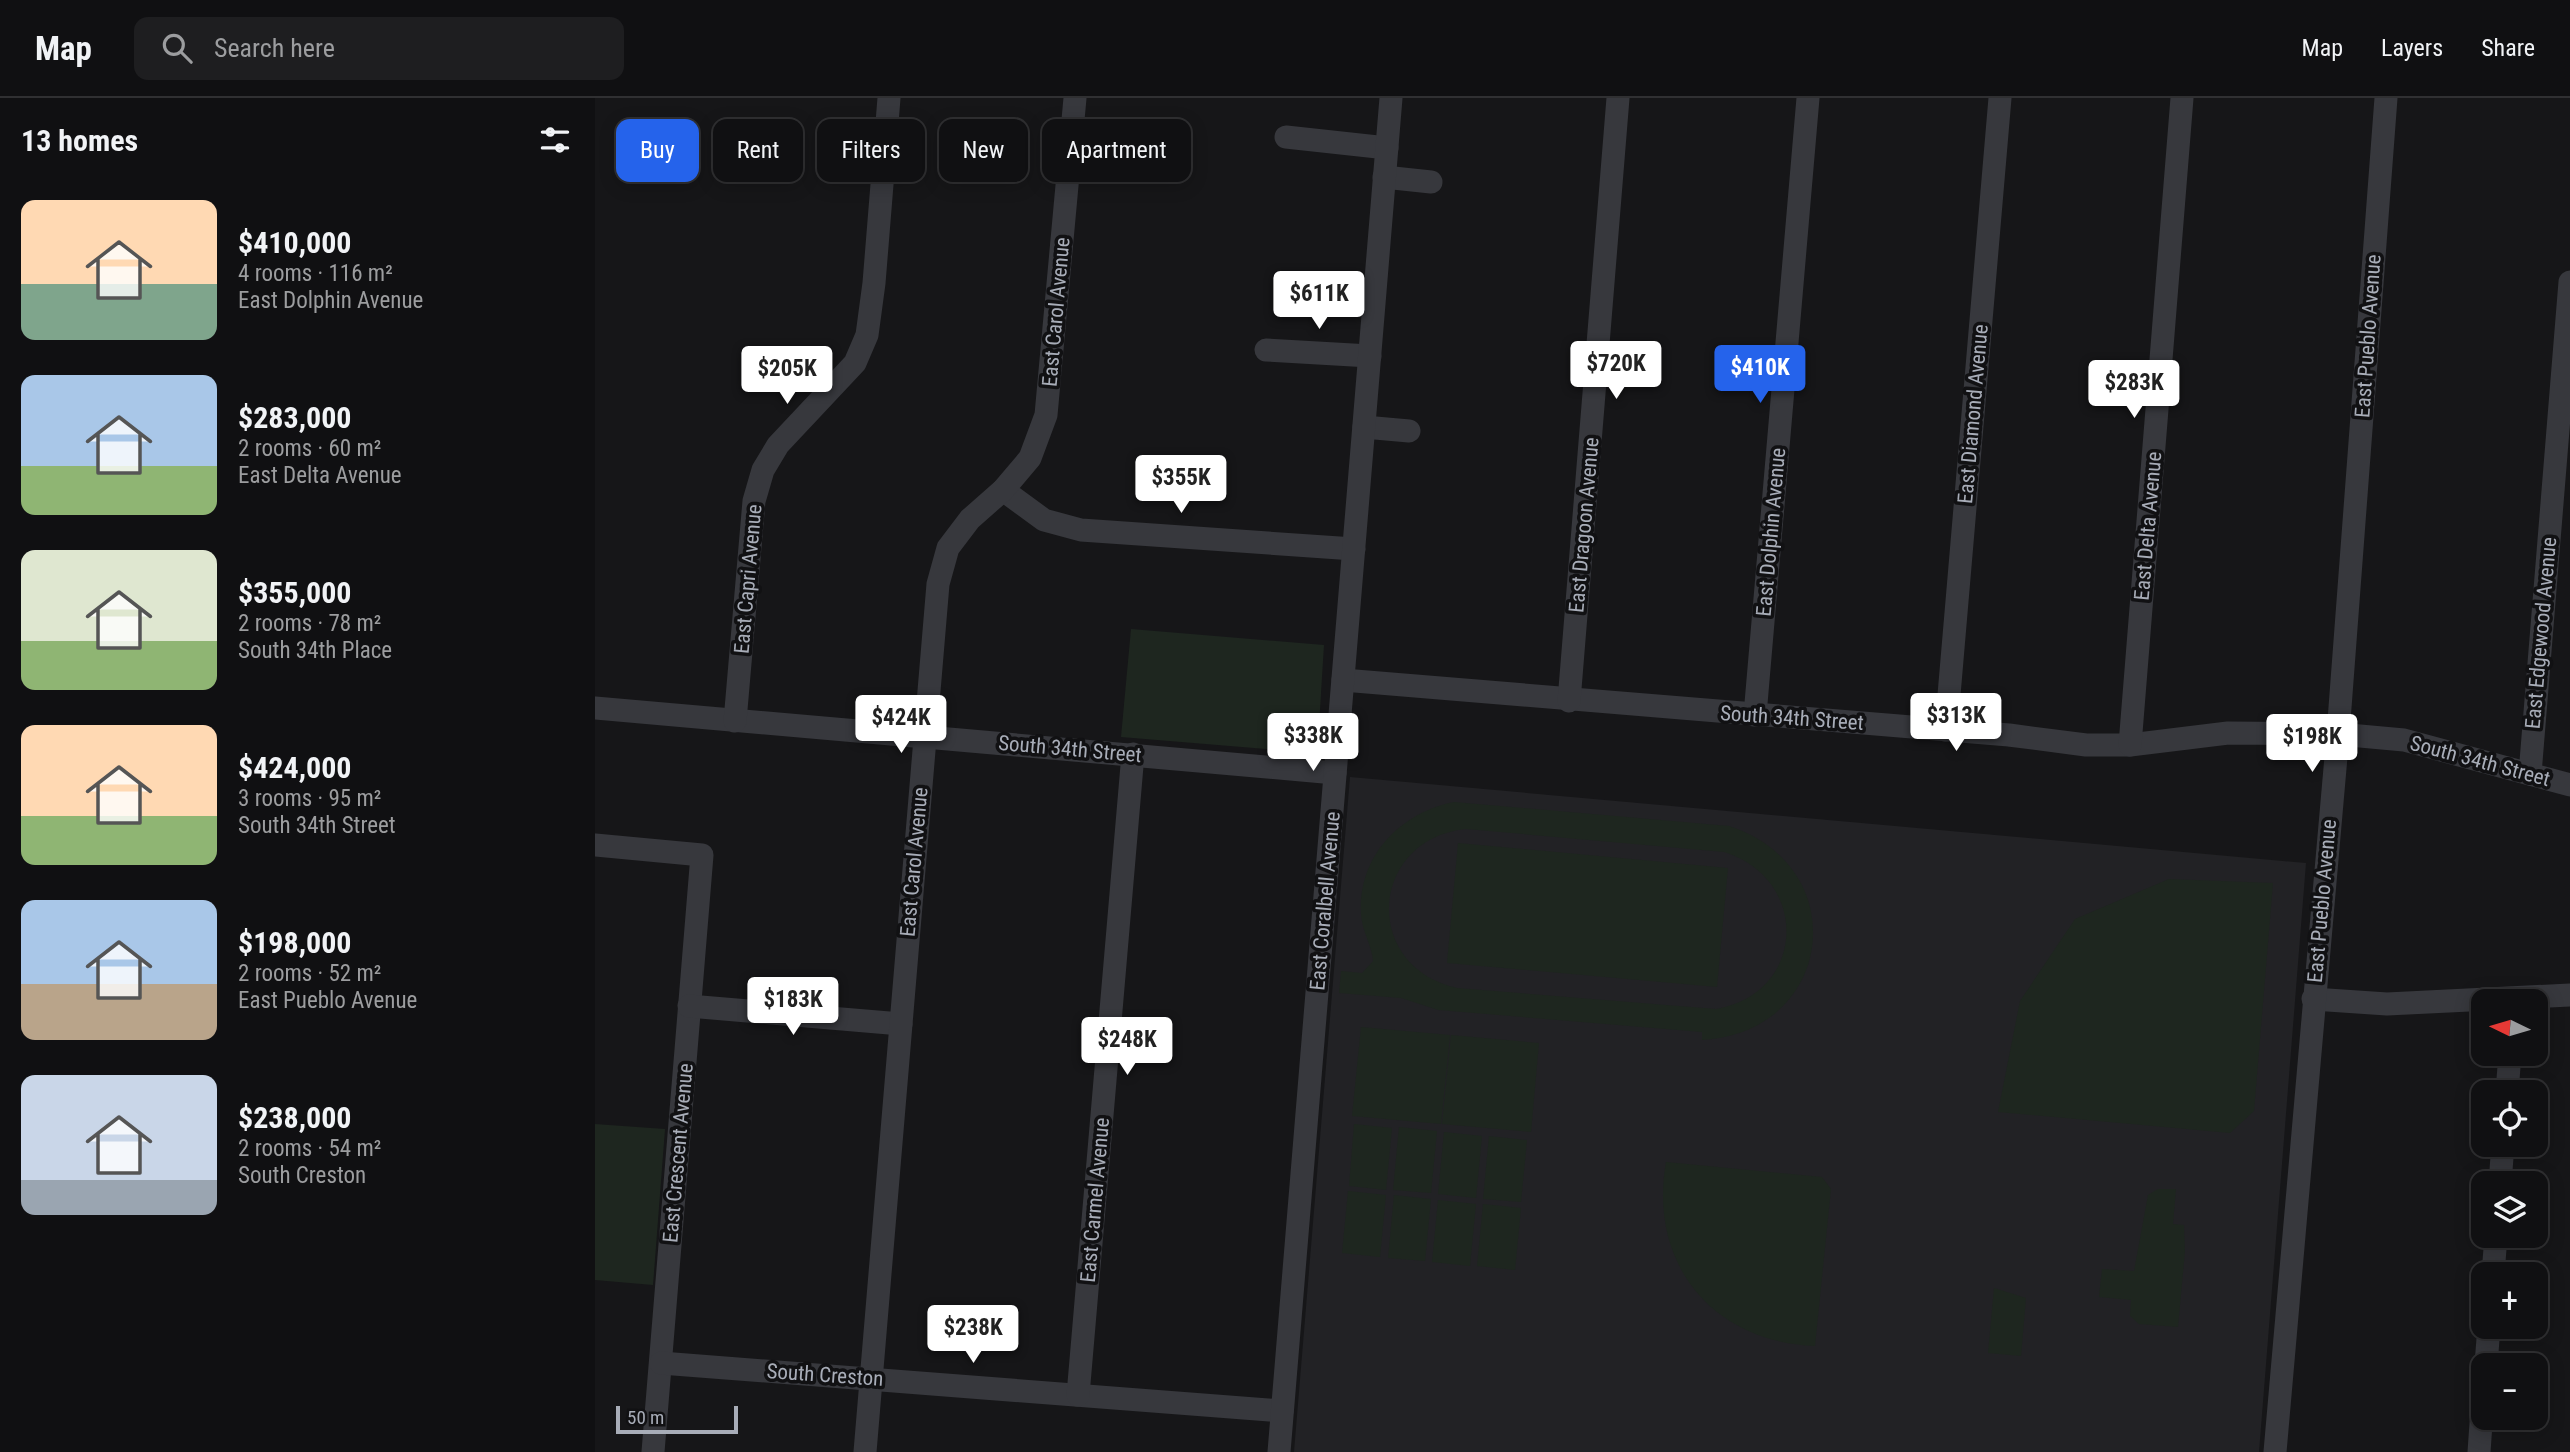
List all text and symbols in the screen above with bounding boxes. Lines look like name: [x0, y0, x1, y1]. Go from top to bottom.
search box: [134, 17, 624, 80]
text: Map: [35, 29, 92, 68]
icon: search: [158, 29, 196, 67]
text: Search here: [214, 33, 335, 63]
text: Map: [2302, 34, 2343, 62]
text: Layers: [2381, 34, 2443, 62]
text: Share: [2481, 34, 2535, 62]
chip: Buy: [616, 119, 699, 182]
chip: Rent: [713, 119, 803, 182]
chip: Filters: [817, 119, 925, 182]
chip: New: [939, 119, 1028, 182]
chip: Apartment: [1042, 119, 1191, 182]
icon: filters: [536, 121, 574, 159]
text: 13 homes: [21, 123, 138, 158]
text: $410,000: [238, 225, 351, 260]
icon: home: [77, 228, 161, 312]
street label: East Carol Avenue: [1038, 236, 1075, 388]
street label: East Pueblo Avenue: [2350, 253, 2386, 419]
text: 4 rooms · 116 m²: [238, 260, 393, 287]
pin: $611K: [1270, 272, 1368, 331]
text: $611K: [1289, 280, 1349, 307]
text: East Dolphin Avenue: [238, 287, 423, 314]
street label: East Diamond Avenue: [1953, 323, 1993, 505]
pin: $720K: [1567, 342, 1665, 401]
pin: $410K: [1711, 345, 1809, 405]
pin: $205K: [738, 346, 836, 406]
text: $720K: [1586, 350, 1646, 377]
text: $410K: [1730, 354, 1790, 381]
text: $205K: [757, 355, 817, 382]
pin: $283K: [2085, 360, 2183, 420]
text: $283K: [2104, 369, 2164, 396]
text: $283,000: [238, 400, 351, 435]
icon: home: [77, 403, 161, 487]
text: 2 rooms · 60 m²: [238, 435, 381, 462]
street label: East Dragoon Avenue: [1564, 436, 1604, 614]
street label: East Dolphin Avenue: [1752, 447, 1790, 617]
street label: East Delta Avenue: [2130, 450, 2166, 601]
pin: $355K: [1132, 456, 1230, 515]
text: East Delta Avenue: [238, 462, 402, 489]
text: $355K: [1151, 464, 1211, 491]
street label: East Capri Avenue: [730, 503, 767, 655]
street label: East Edgewood Avenue: [2521, 536, 2561, 730]
text: $355,000: [238, 575, 351, 610]
icon: home: [77, 578, 161, 662]
text: 2 rooms · 78 m²: [238, 610, 381, 637]
text: South 34th Place: [238, 637, 392, 664]
pin: $313K: [1907, 694, 2005, 753]
pin: $424K: [852, 696, 950, 755]
street label: South 34th Street: [1719, 701, 1865, 735]
text: $313K: [1926, 702, 1986, 729]
text: $424K: [871, 704, 931, 731]
pin: $338K: [1264, 714, 1362, 773]
pin: $198K: [2263, 714, 2361, 774]
text: $338K: [1283, 722, 1343, 749]
text: $198K: [2282, 723, 2342, 750]
street label: South 34th Street: [997, 731, 1143, 767]
street label: South 34th Street: [2407, 731, 2553, 791]
text: $424,000: [238, 750, 351, 785]
icon: home: [77, 753, 161, 837]
text: 3 rooms · 95 m²: [238, 785, 381, 812]
street label: East Carol Avenue: [896, 786, 933, 938]
street label: East Coralbell Avenue: [1305, 810, 1345, 991]
text: South 34th Street: [238, 812, 396, 839]
street label: East Pueblo Avenue: [2303, 818, 2341, 984]
text: $198,000: [238, 925, 351, 960]
icon: home: [77, 928, 161, 1012]
text: 2 rooms · 52 m²: [238, 960, 381, 987]
pin: $183K: [744, 978, 842, 1037]
text: $183K: [763, 986, 823, 1013]
text: East Pueblo Avenue: [238, 987, 417, 1014]
north arrow: [2471, 989, 2548, 1066]
map controls: [2471, 989, 2548, 1430]
pin: $248K: [1078, 1018, 1176, 1077]
text: $248K: [1097, 1026, 1157, 1053]
street label: East Crescent Avenue: [658, 1062, 698, 1244]
button: locate: [2471, 1080, 2548, 1157]
text: $238,000: [238, 1100, 351, 1135]
icon: home: [77, 1103, 161, 1187]
street label: East Carmel Avenue: [1076, 1117, 1114, 1283]
text: 2 rooms · 54 m²: [238, 1135, 381, 1162]
text: South Creston: [238, 1162, 366, 1189]
button: layers: [2471, 1171, 2548, 1248]
button: +: [2471, 1262, 2548, 1339]
pin: $238K: [924, 1306, 1022, 1365]
text: $238K: [943, 1314, 1003, 1341]
button: −: [2471, 1353, 2548, 1430]
street label: South Creston: [766, 1359, 884, 1391]
scale bar: [616, 1403, 739, 1435]
text: 50 m: [627, 1406, 664, 1429]

